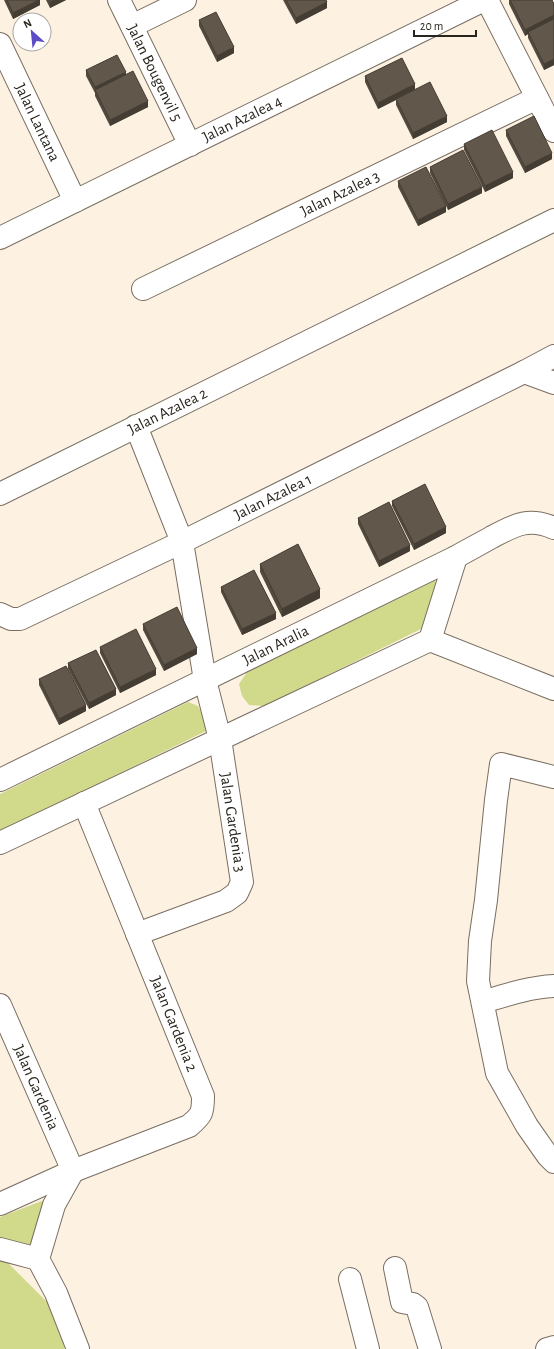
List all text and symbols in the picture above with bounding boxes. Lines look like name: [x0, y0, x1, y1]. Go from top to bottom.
north arrow: [12, 12, 52, 52]
scale bar: [414, 12, 476, 38]
text: N: [22, 17, 34, 30]
text: 20 m: [420, 20, 443, 32]
street label: Jalan Bougenvil 5: [124, 22, 185, 124]
street label: Jalan Lantana: [12, 81, 63, 164]
street label: Jalan Azalea 4: [200, 92, 285, 145]
street label: Jalan Azalea 3: [298, 168, 382, 219]
street label: Jalan Azalea 2: [126, 385, 210, 437]
street label: Jalan Azalea 1: [232, 471, 314, 523]
street label: Jalan Aralia: [240, 622, 311, 668]
street label: Jalan Gardenia 3: [217, 772, 248, 873]
street label: Jalan Gardenia 2: [148, 974, 200, 1074]
street label: Jalan Gardenia: [11, 1042, 62, 1132]

